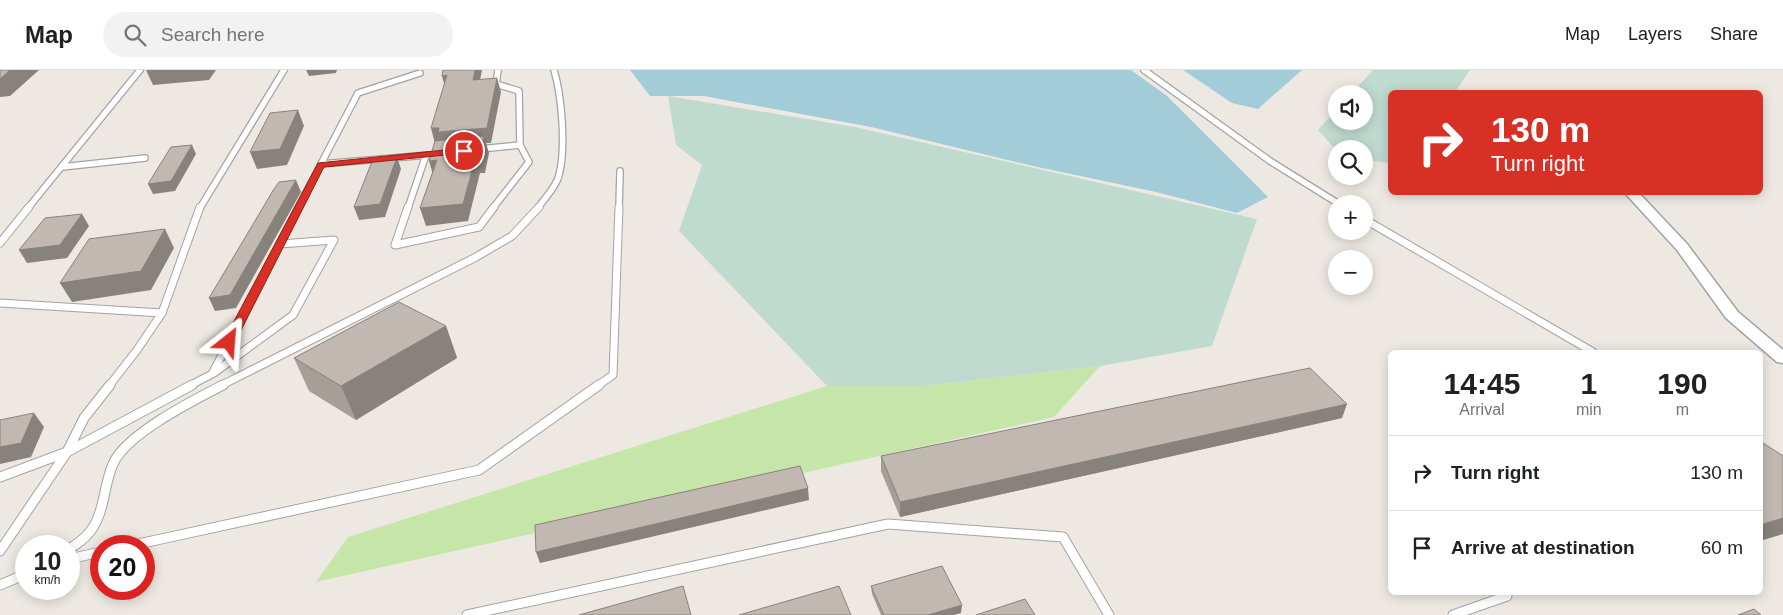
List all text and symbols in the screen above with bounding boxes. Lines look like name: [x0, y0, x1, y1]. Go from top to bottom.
search box: [103, 12, 453, 57]
text: Map: [25, 21, 73, 48]
icon: search: [121, 21, 149, 49]
text: Search here: [161, 24, 265, 45]
text: Map: [1565, 24, 1600, 44]
text: Layers: [1628, 24, 1682, 44]
text: Share: [1710, 24, 1758, 44]
map controls: [1328, 85, 1373, 295]
button: sound: [1328, 85, 1373, 130]
icon: right: [1408, 110, 1473, 175]
text: 130 m: [1491, 110, 1590, 149]
pin: [443, 130, 485, 172]
icon: arrive: [450, 137, 478, 165]
button: search: [1328, 140, 1373, 185]
text: Turn right: [1491, 151, 1584, 176]
button: +: [1328, 195, 1373, 240]
button: −: [1328, 250, 1373, 295]
position arrow: [202, 315, 254, 367]
text: 14:45: [1444, 367, 1520, 400]
text: 1: [1580, 367, 1597, 400]
text: 190: [1657, 367, 1707, 400]
text: Arrival: [1459, 401, 1505, 418]
text: min: [1576, 401, 1602, 418]
text: m: [1676, 401, 1689, 418]
icon: right: [1408, 459, 1436, 487]
text: Turn right: [1451, 462, 1539, 483]
text: 130 m: [1690, 462, 1743, 483]
icon: arrive: [1408, 534, 1436, 562]
speed limit sign: 20: [90, 535, 155, 600]
text: Arrive at destination: [1451, 537, 1635, 558]
text: 60 m: [1701, 537, 1743, 558]
text: 10: [34, 547, 61, 575]
text: km/h: [34, 573, 61, 587]

